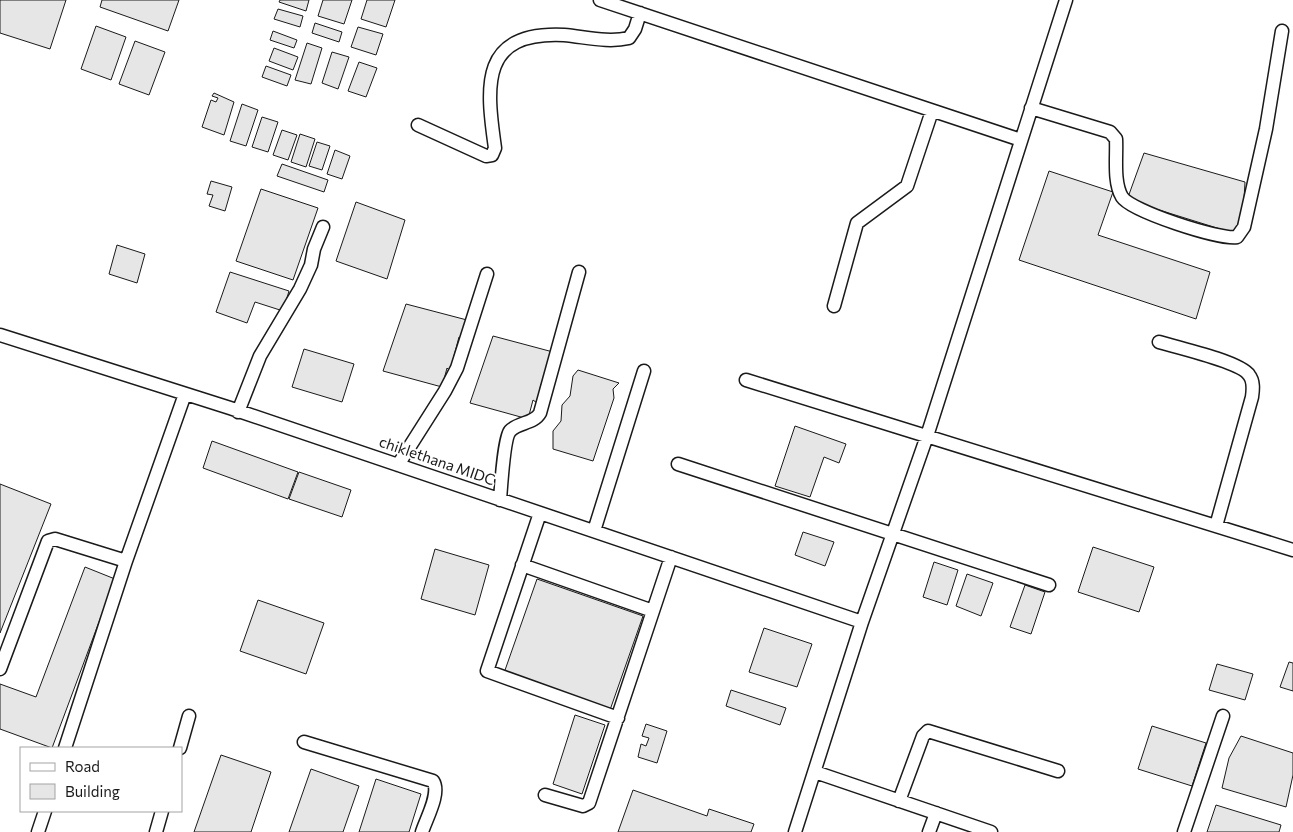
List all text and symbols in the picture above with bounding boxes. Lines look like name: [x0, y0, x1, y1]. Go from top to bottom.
street label: chiklethana MIDC: [377, 432, 498, 488]
legend: [20, 747, 182, 812]
text: Road: [65, 757, 100, 775]
text: Building: [65, 782, 120, 800]

